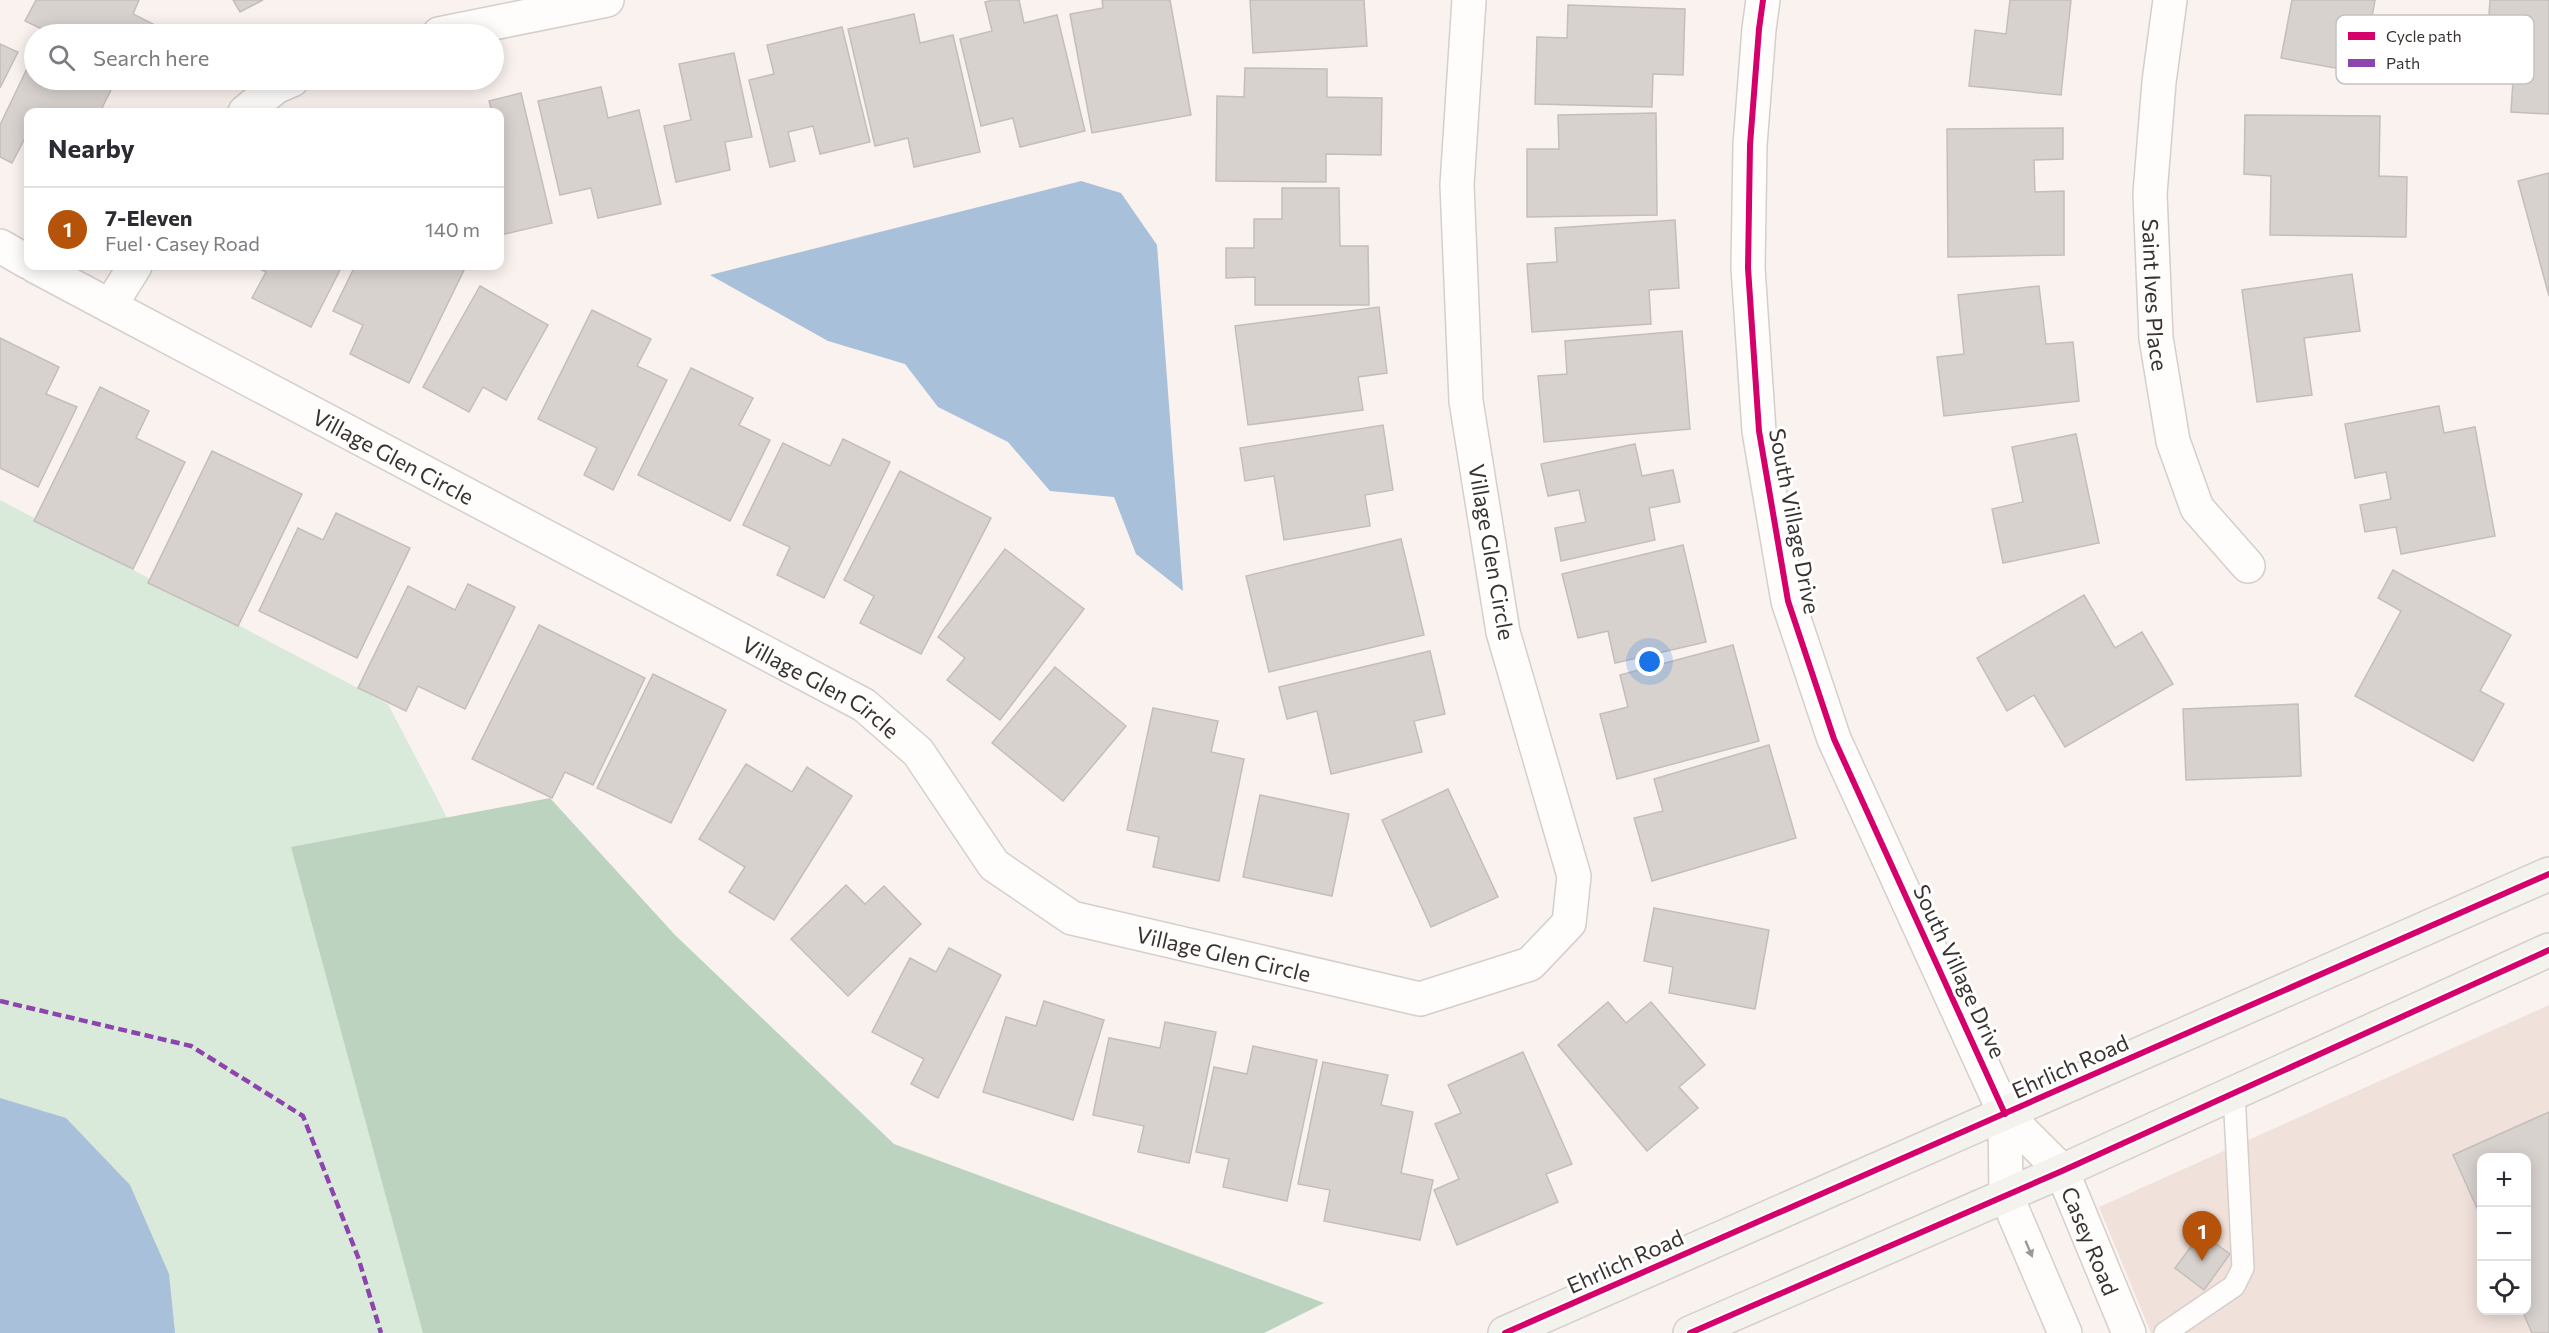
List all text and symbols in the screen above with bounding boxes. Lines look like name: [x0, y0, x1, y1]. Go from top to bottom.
legend: [2336, 15, 2534, 84]
search box: [24, 24, 504, 90]
text: Cycle path: [2386, 26, 2462, 45]
icon: search: [45, 41, 78, 74]
text: Search here: [93, 44, 209, 71]
text: Path: [2386, 53, 2420, 72]
text: Nearby: [48, 132, 135, 163]
text: 7-Eleven: [105, 204, 193, 231]
text: 1: [63, 217, 72, 241]
text: 140 m: [425, 217, 480, 241]
street label: Saint Ives Place: [2138, 218, 2175, 373]
text: Fuel · Casey Road: [105, 231, 260, 255]
street label: Village Glen Circle: [308, 402, 479, 510]
street label: South Village Drive: [1764, 426, 1826, 616]
street label: Village Glen Circle: [1463, 462, 1521, 642]
street label: Village Glen Circle: [738, 630, 905, 743]
your location: [1635, 647, 1664, 676]
street label: South Village Drive: [1908, 880, 2012, 1062]
street label: Village Glen Circle: [1134, 920, 1314, 987]
street label: Ehrlich Road: [2008, 1028, 2132, 1104]
map controls: [2477, 1153, 2531, 1315]
button: +: [2477, 1153, 2531, 1207]
street label: Casey Road: [2056, 1182, 2125, 1299]
button: −: [2477, 1207, 2531, 1261]
pin: 1: [2182, 1212, 2222, 1261]
street label: Ehrlich Road: [1563, 1223, 1687, 1299]
one-way arrow: [2025, 1240, 2034, 1258]
button: locate: [2477, 1261, 2531, 1315]

